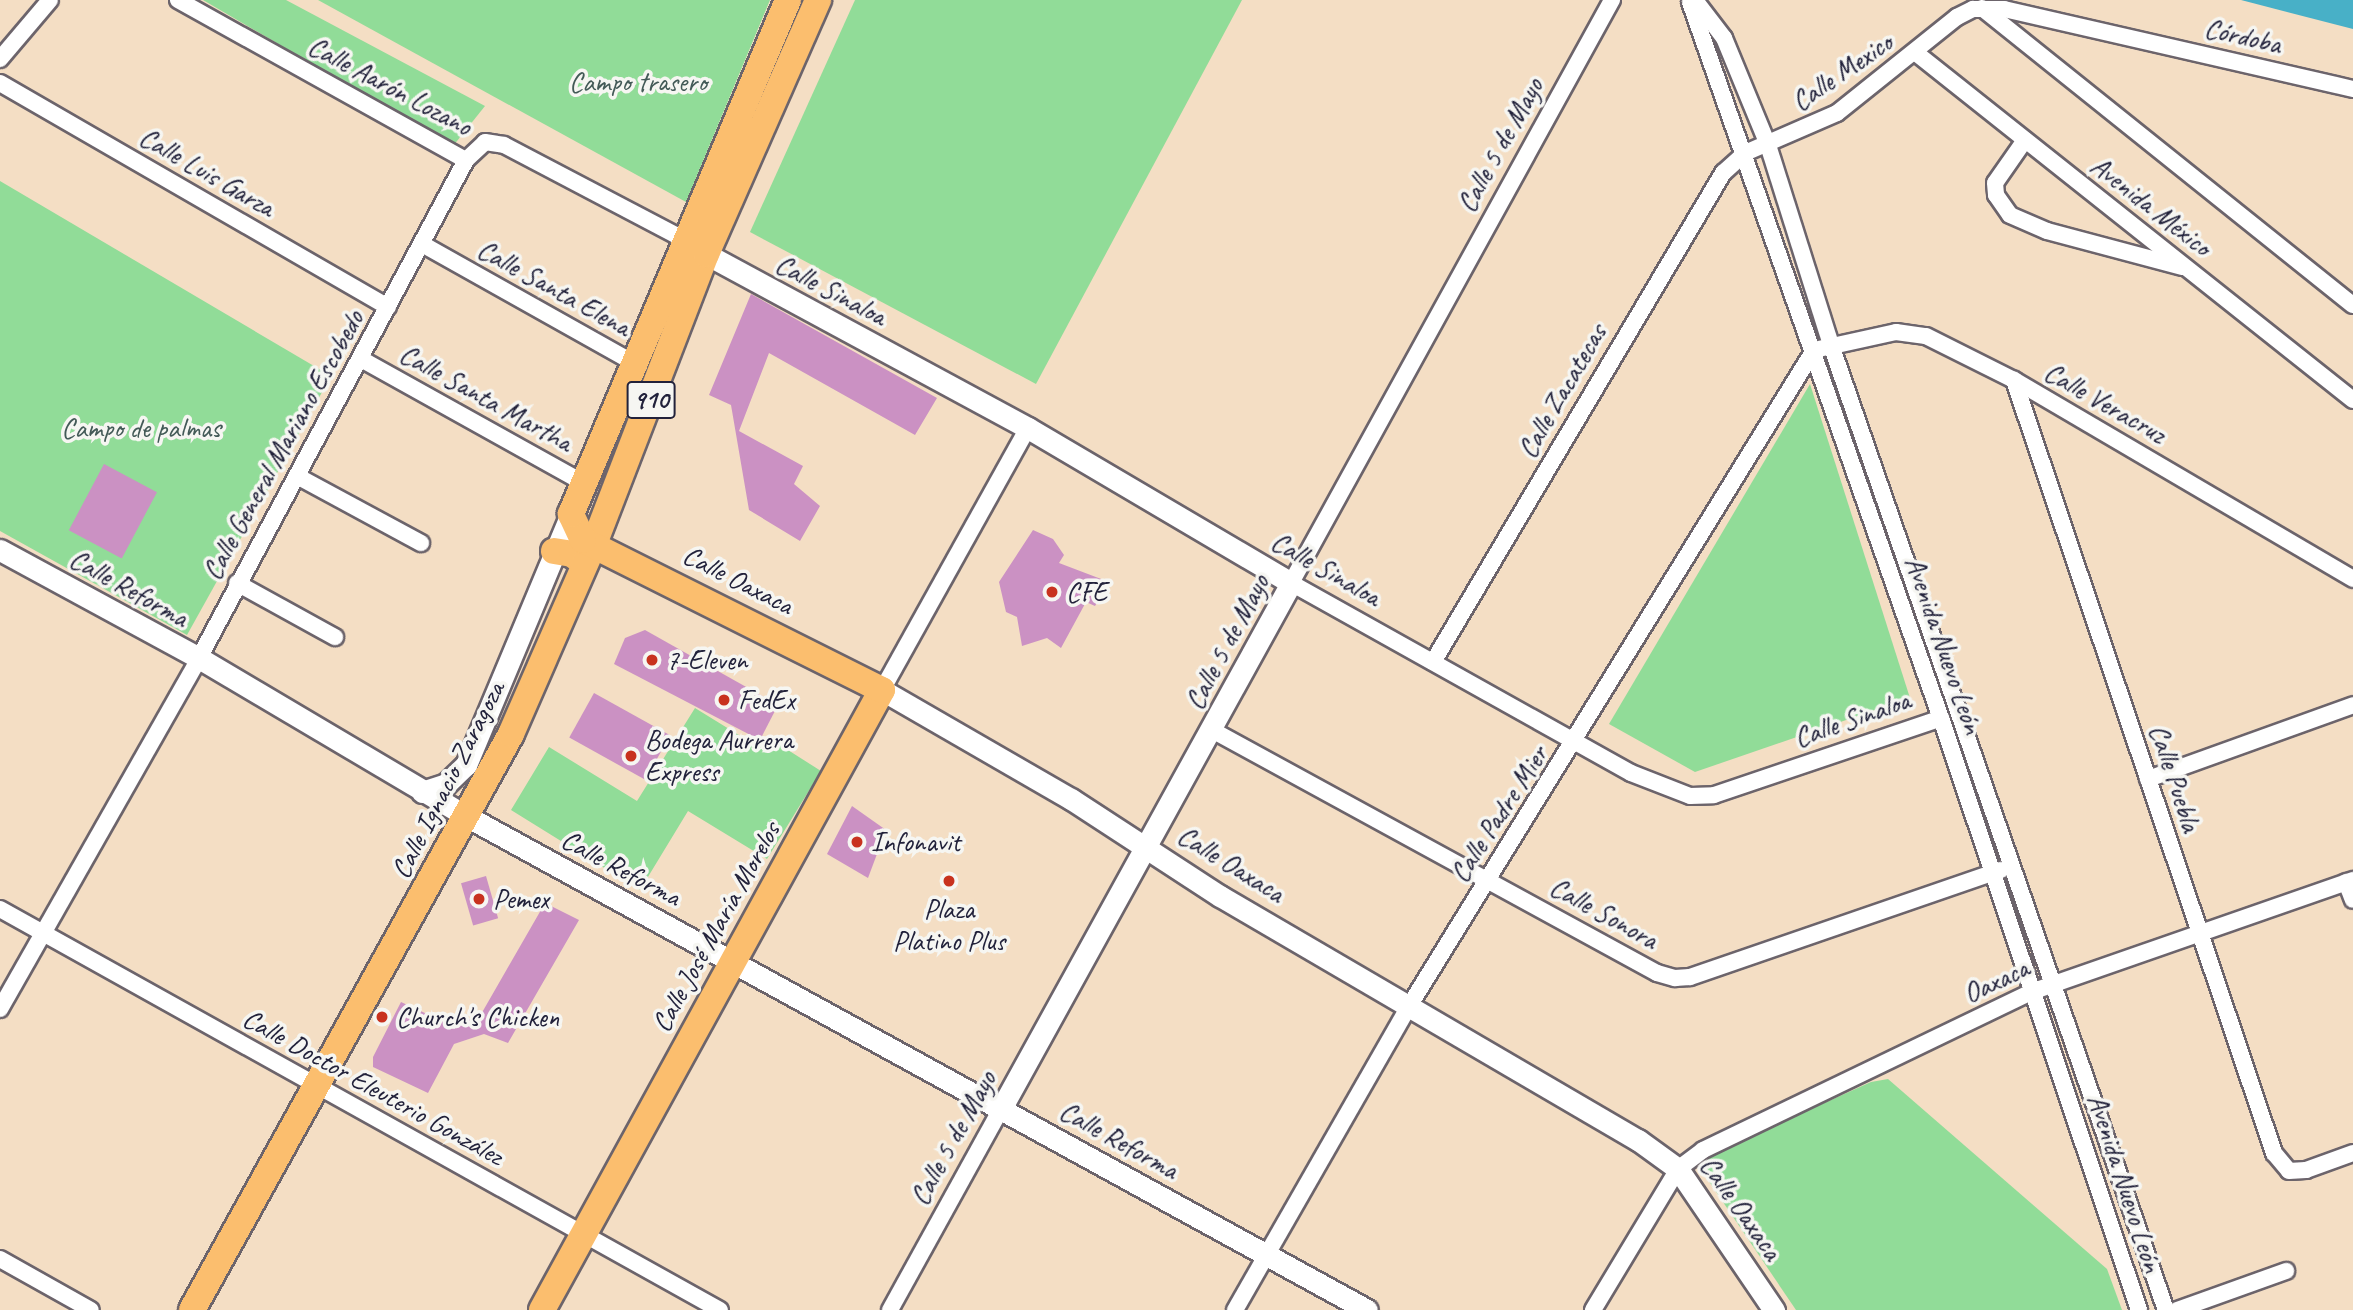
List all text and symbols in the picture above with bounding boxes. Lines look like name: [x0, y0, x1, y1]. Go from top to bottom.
street label: Córdoba: [2201, 11, 2285, 61]
street label: Calle Mexico: [1785, 26, 1899, 118]
street label: Calle Aarón Lozano: [302, 29, 478, 143]
park label: Campo trasero: [569, 65, 707, 99]
street label: Calle 5 de Mayo: [1449, 72, 1551, 218]
street label: Calle Luis Garza: [134, 120, 280, 224]
street label: Avenida México: [2084, 149, 2218, 263]
street label: Calle Santa Elena: [472, 232, 636, 344]
street label: Calle Sinaloa: [770, 247, 892, 333]
street label: Calle General Mariano Escobedo: [195, 304, 371, 586]
street label: Calle Zacatecas: [1510, 318, 1614, 464]
street label: Calle Santa Martha: [394, 337, 578, 459]
street label: Calle Veracruz: [2039, 355, 2171, 451]
road number: 910: [626, 378, 676, 422]
park label: Campo de palmas: [61, 411, 221, 445]
street label: Calle Sinaloa: [1265, 524, 1387, 614]
street label: Calle Oaxaca: [677, 538, 799, 622]
street label: Calle Reforma: [64, 542, 194, 634]
street label: Avenida Nuevo León: [1898, 552, 1990, 738]
street label: Calle 5 de Mayo: [1177, 569, 1277, 715]
place label: CFE: [1066, 575, 1107, 609]
marker: CFE: [1044, 584, 1060, 600]
place label: 7-Eleven: [666, 643, 747, 677]
marker: 7-Eleven: [644, 652, 660, 668]
street label: Calle Ignacio Zaragoza: [384, 676, 512, 884]
place label: FedEx: [738, 683, 795, 717]
street label: Calle Sinaloa: [1789, 683, 1915, 755]
marker: FedEx: [716, 692, 732, 708]
street label: Calle Puebla: [2142, 720, 2208, 836]
place label: Bodega Aurrera Express: [645, 723, 793, 789]
street label: Calle Padre Mier: [1442, 739, 1556, 889]
marker: Bodega Aurrera Express: [623, 748, 639, 764]
street label: Calle José María Morelos: [644, 816, 788, 1038]
street label: Calle Oaxaca: [1172, 818, 1290, 910]
street label: Calle Reforma: [556, 823, 686, 913]
place label: Infonavit: [871, 825, 960, 859]
marker: Infonavit: [849, 834, 865, 850]
street label: Calle Sonora: [1544, 870, 1664, 956]
marker: Plaza Platino Plus: [941, 873, 957, 889]
place label: Pemex: [493, 882, 549, 916]
marker: Pemex: [471, 891, 487, 907]
place label: Plaza Platino Plus: [893, 892, 1005, 958]
street label: Oaxaca: [1958, 951, 2034, 1011]
place label: Church's Chicken: [396, 1000, 559, 1034]
street label: Calle Doctor Eleuterio González: [237, 1001, 509, 1173]
marker: Church's Chicken: [374, 1009, 390, 1025]
street label: Calle 5 de Mayo: [902, 1065, 1004, 1211]
street label: Avenida Nuevo León: [2080, 1090, 2170, 1276]
street label: Calle Reforma: [1054, 1094, 1184, 1186]
street label: Calle Oaxaca: [1693, 1150, 1789, 1266]

